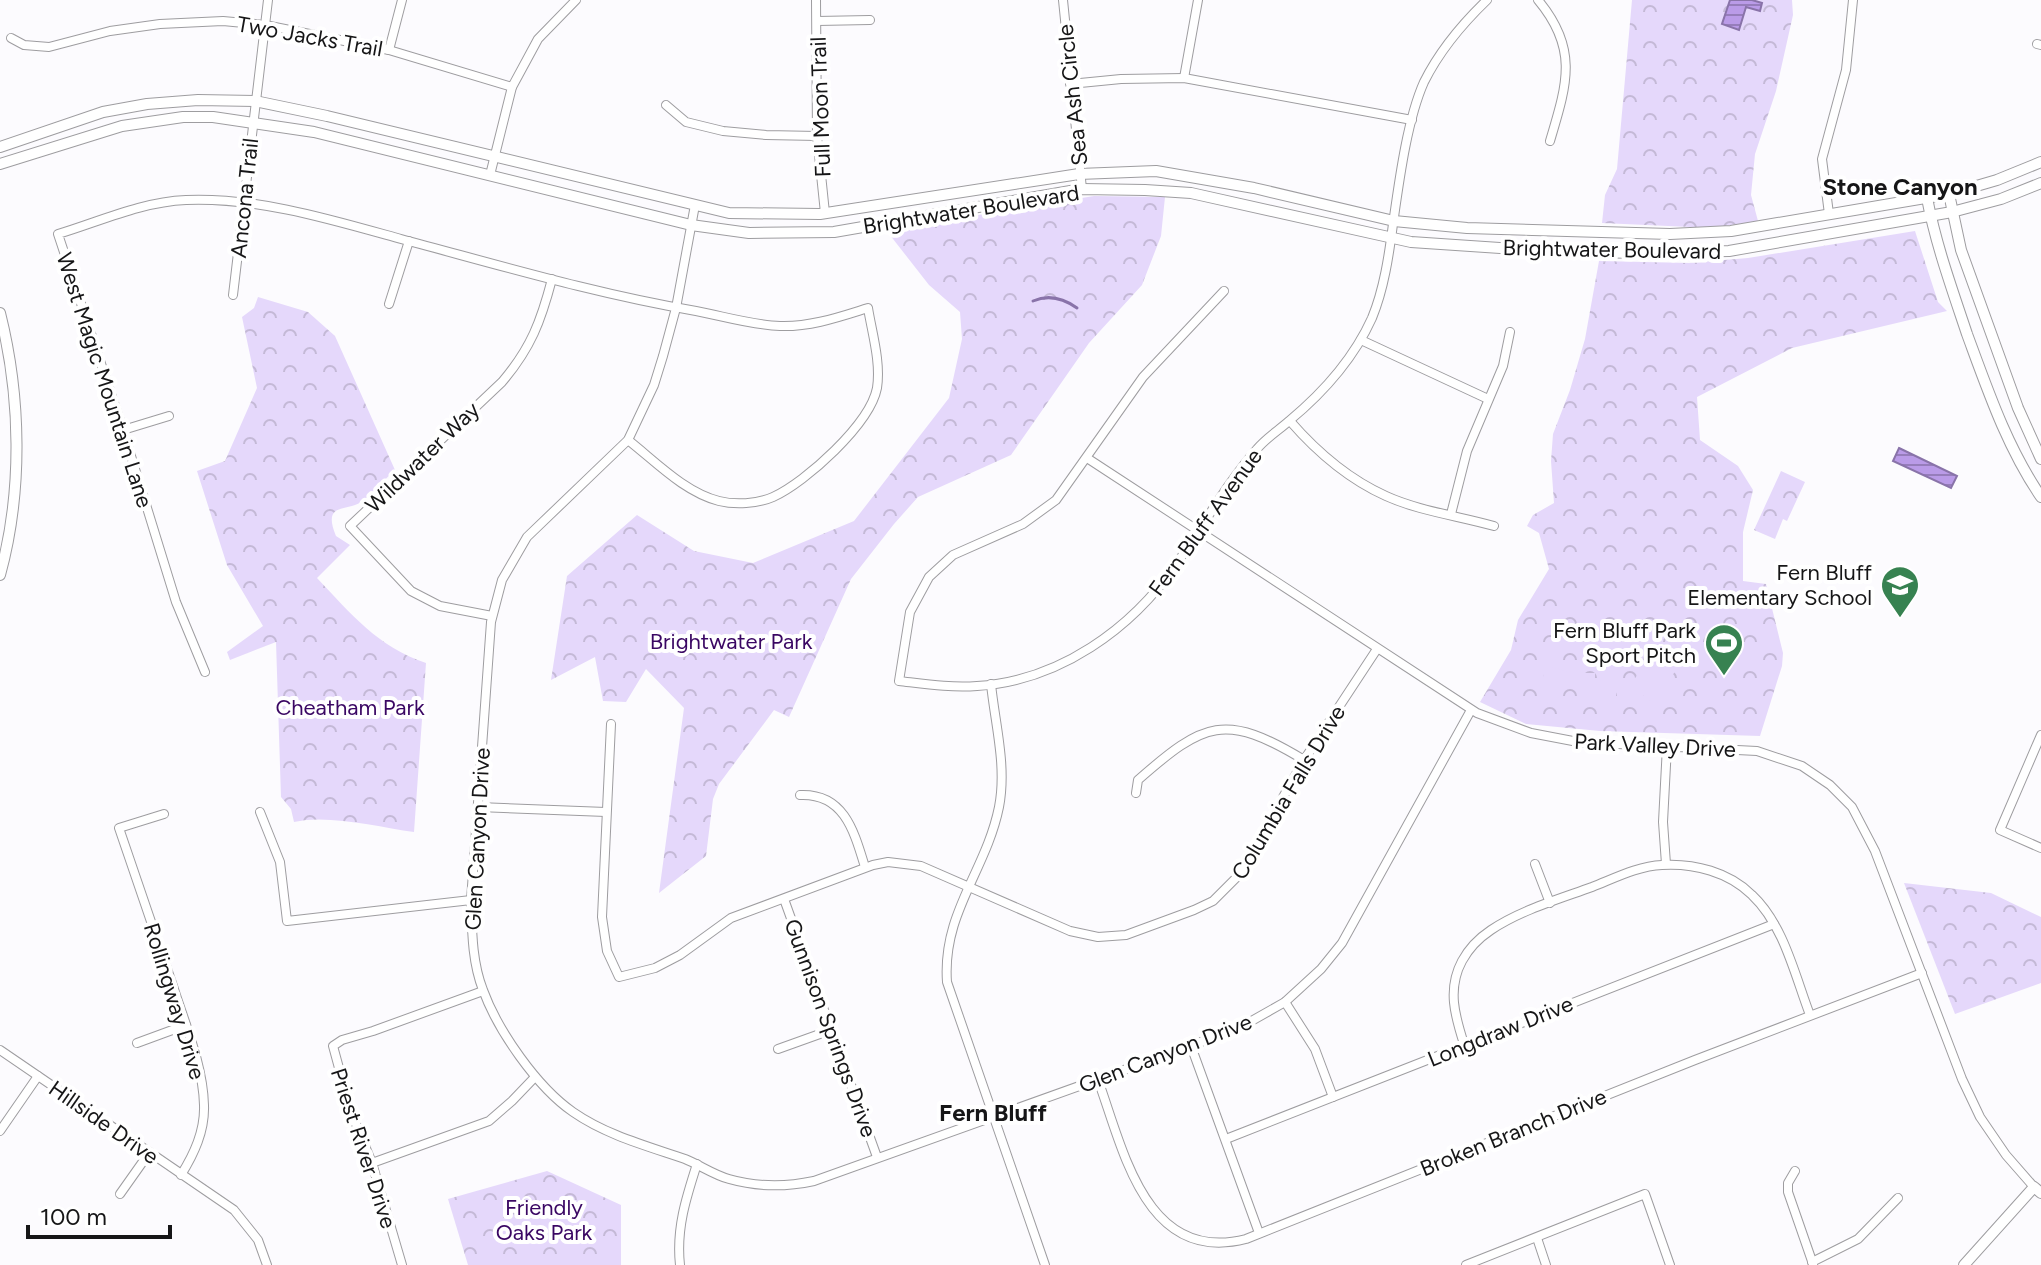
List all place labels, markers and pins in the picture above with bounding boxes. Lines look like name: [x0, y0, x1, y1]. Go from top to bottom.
place label: Fern Bluff Elementary School: [1687, 559, 1873, 611]
school or university icon: Fern Bluff Elementary School: [1879, 564, 1921, 619]
place label: Fern Bluff Park Sport Pitch: [1553, 617, 1696, 669]
sports icon: Fern Bluff Park Sport Pitch: [1703, 622, 1745, 677]

